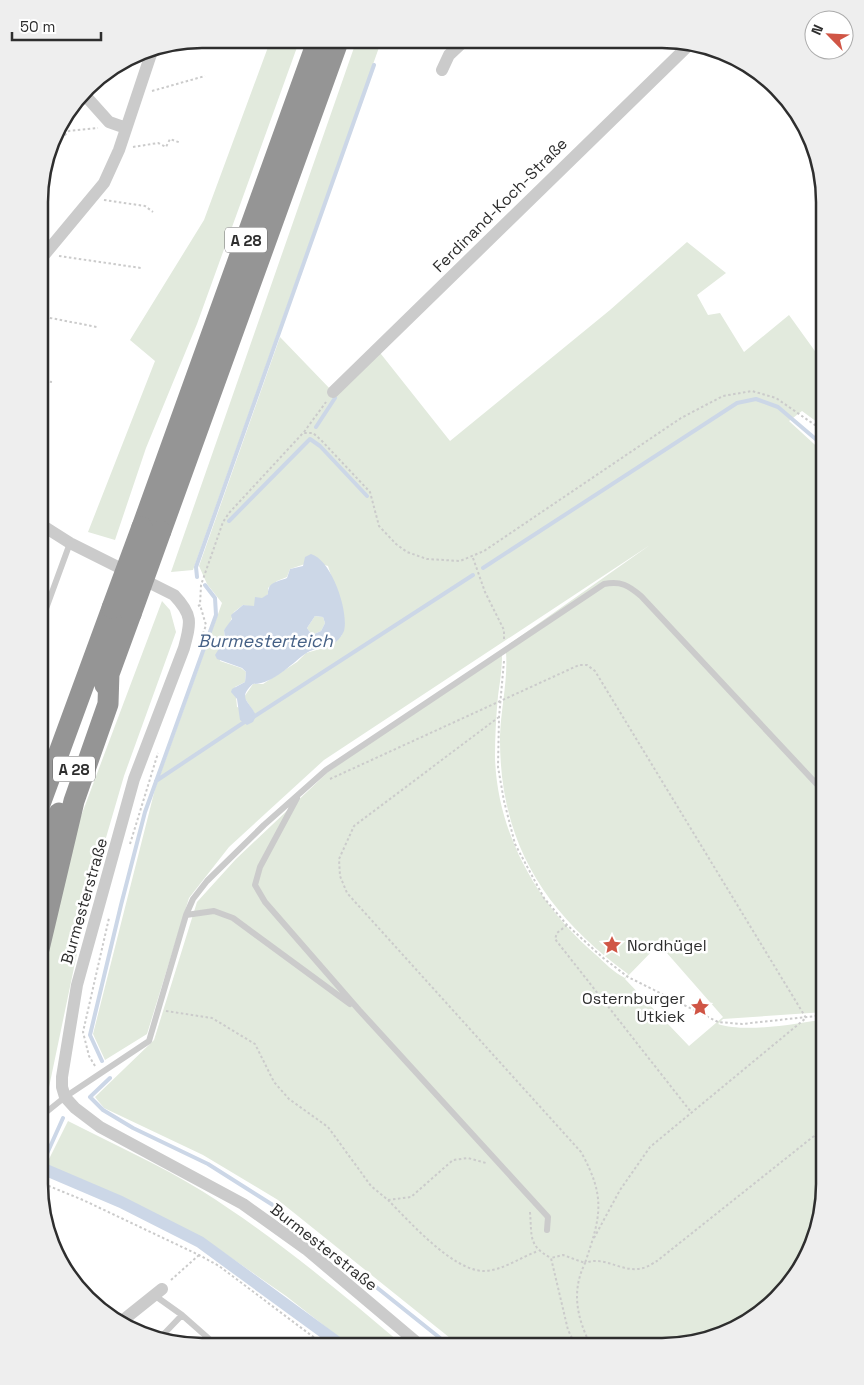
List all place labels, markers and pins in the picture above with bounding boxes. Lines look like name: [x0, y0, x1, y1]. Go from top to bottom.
place icon: Nordhügel: [601, 934, 623, 956]
place label: Nordhügel: [627, 935, 707, 956]
place label: Osternburger Utkiek: [582, 988, 685, 1027]
place icon: Osternburger Utkiek: [689, 996, 711, 1018]

